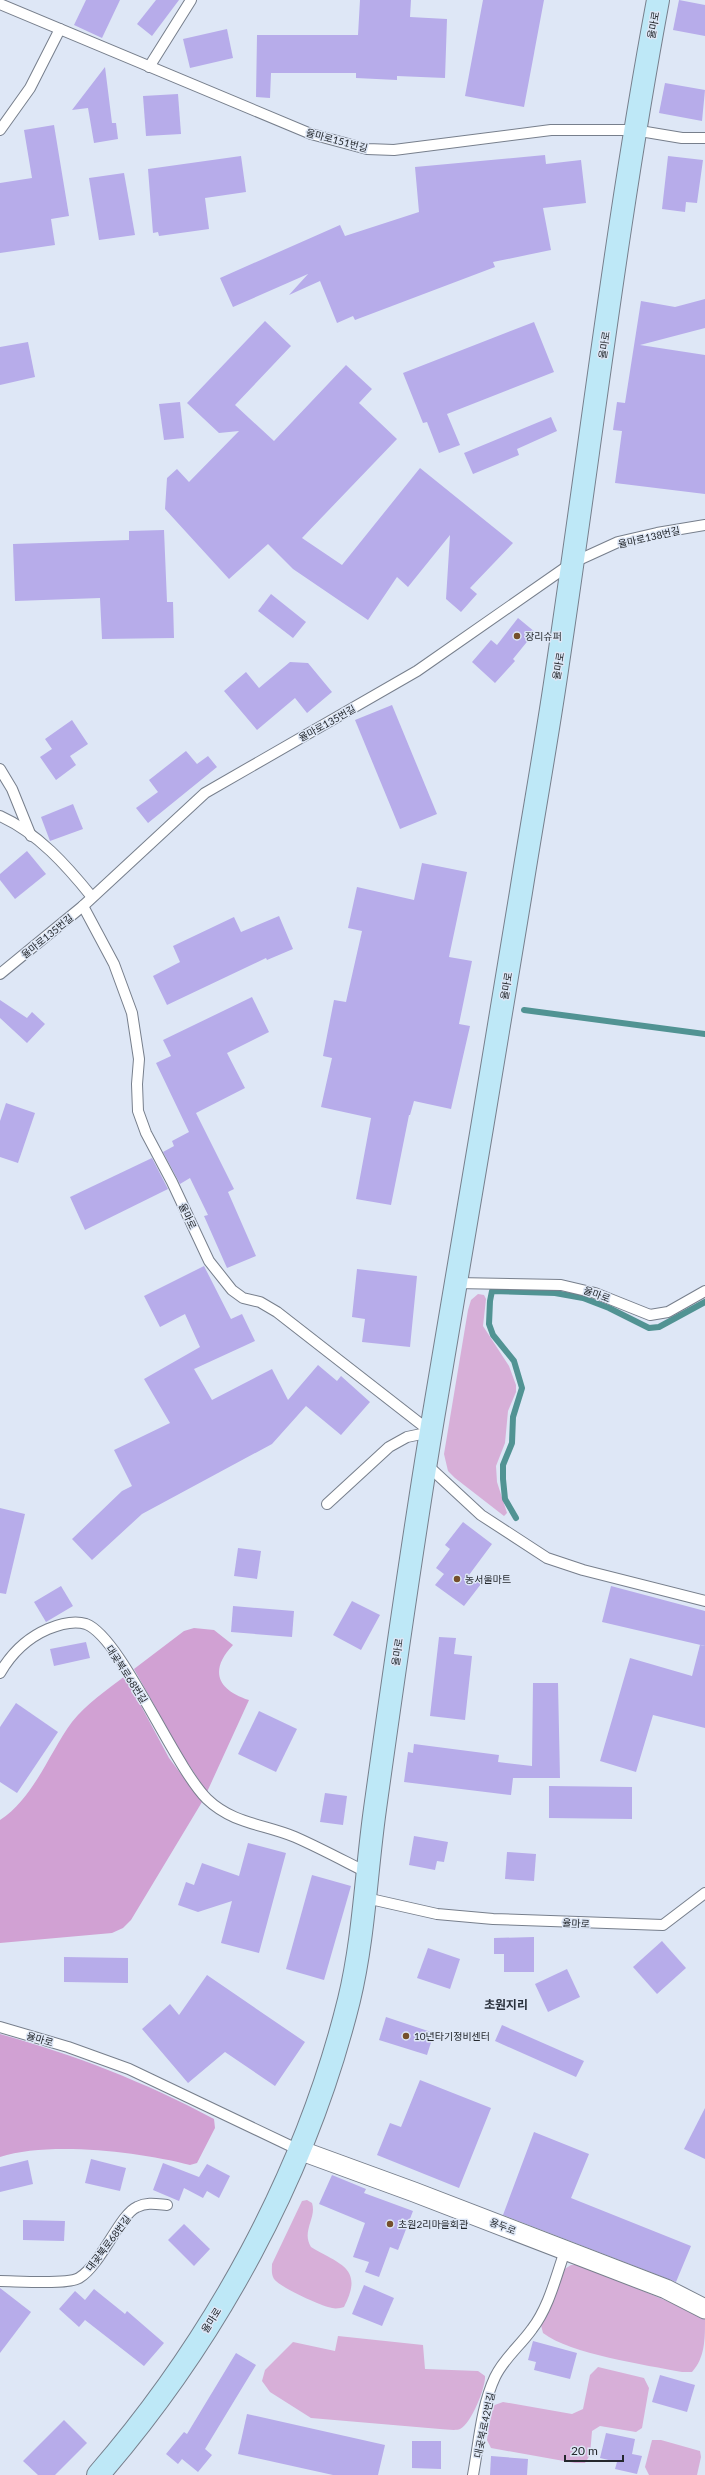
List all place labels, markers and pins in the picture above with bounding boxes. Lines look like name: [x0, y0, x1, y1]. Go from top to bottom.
place label: 장리슈퍼: [525, 630, 562, 642]
marker: 장리슈퍼: [512, 631, 522, 641]
place label: 농서울마트: [465, 1573, 511, 1585]
marker: 농서울마트: [452, 1574, 462, 1584]
place label: 10년타기정비센터: [414, 2030, 490, 2042]
marker: 10년타기정비센터: [401, 2031, 411, 2041]
place label: 초원2리마을회관: [398, 2218, 469, 2230]
marker: 초원2리마을회관: [385, 2219, 395, 2229]

